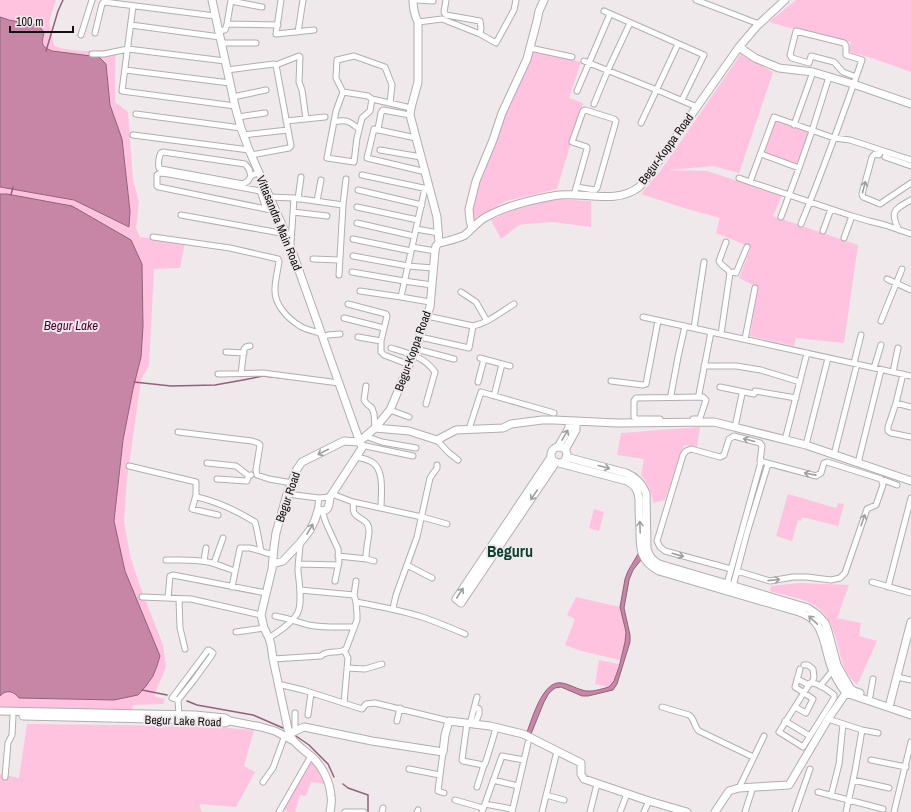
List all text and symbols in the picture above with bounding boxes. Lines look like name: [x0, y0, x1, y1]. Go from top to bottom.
scale bar: [10, 8, 73, 34]
text: 100 m: [16, 14, 43, 30]
street label: Begur-Koppa Road: [635, 110, 697, 188]
street label: Vittasandra Main Road: [253, 173, 305, 273]
one-way arrow: [861, 180, 868, 193]
street label: Begur-Koppa Road: [391, 309, 435, 393]
water label: Begur Lake: [44, 317, 98, 334]
one-way arrow: [562, 429, 570, 441]
one-way arrow: [743, 436, 756, 444]
one-way arrow: [317, 449, 329, 456]
one-way arrow: [597, 464, 610, 471]
street label: Begur Road: [272, 470, 304, 524]
one-way arrow: [804, 470, 817, 478]
one-way arrow: [530, 489, 538, 500]
one-way arrow: [860, 514, 868, 526]
one-way arrow: [636, 521, 643, 534]
one-way arrow: [306, 523, 314, 535]
district label: Beguru: [487, 540, 533, 562]
one-way arrow: [671, 552, 684, 559]
one-way arrow: [768, 576, 781, 584]
one-way arrow: [456, 587, 464, 599]
one-way arrow: [808, 616, 818, 625]
street label: Begur Lake Road: [144, 712, 222, 730]

